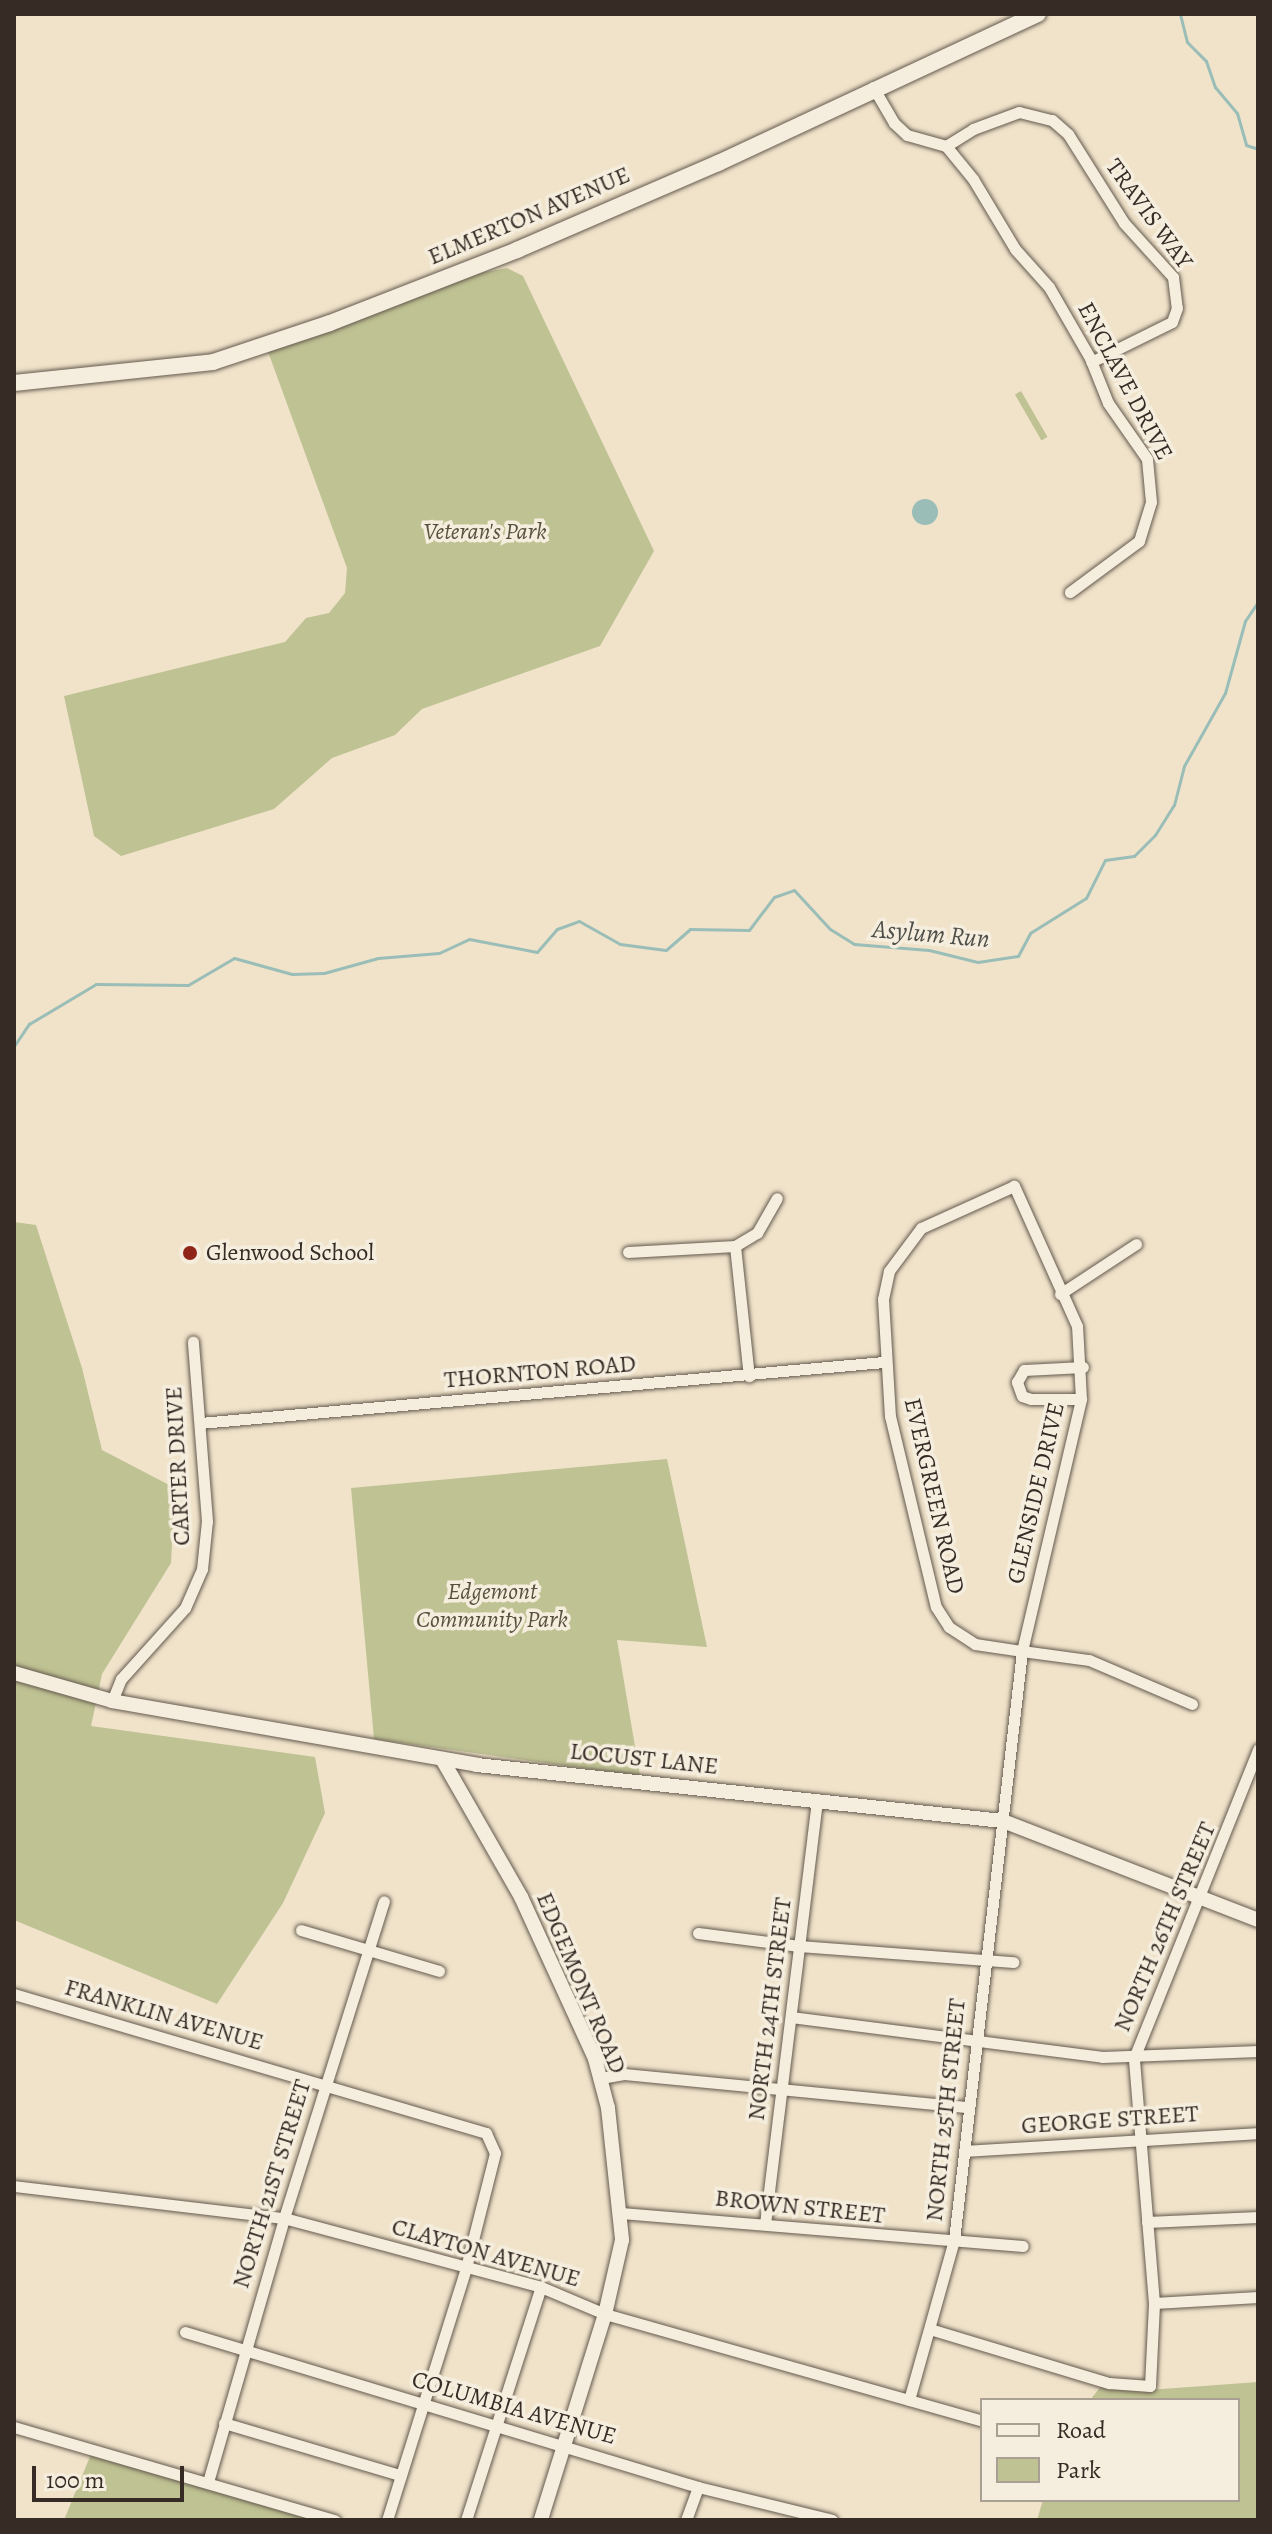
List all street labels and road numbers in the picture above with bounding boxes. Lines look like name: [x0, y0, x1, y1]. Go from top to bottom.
street label: TRAVIS WAY: [1099, 153, 1199, 275]
street label: ELMERTON AVENUE: [424, 160, 634, 272]
street label: ENCLAVE DRIVE: [1071, 297, 1179, 465]
street label: THORNTON ROAD: [443, 1349, 637, 1395]
street label: CARTER DRIVE: [159, 1386, 197, 1546]
street label: EVERGREEN ROAD: [897, 1395, 971, 1597]
street label: GLENSIDE DRIVE: [1001, 1399, 1071, 1587]
street label: LOCUST LANE: [568, 1737, 720, 1781]
street label: NORTH 26TH STREET: [1108, 1818, 1222, 2036]
street label: EDGEMONT ROAD: [530, 1888, 632, 2078]
street label: NORTH 24TH STREET: [742, 1896, 798, 2122]
street label: FRANKLIN AVENUE: [61, 1973, 267, 2057]
street label: NORTH 25TH STREET: [920, 1997, 972, 2223]
street label: NORTH 21ST STREET: [227, 2076, 317, 2292]
street label: GEORGE STREET: [1020, 2099, 1200, 2141]
street label: BROWN STREET: [713, 2184, 887, 2230]
street label: CLAYTON AVENUE: [388, 2212, 584, 2294]
street label: COLUMBIA AVENUE: [408, 2365, 620, 2451]

